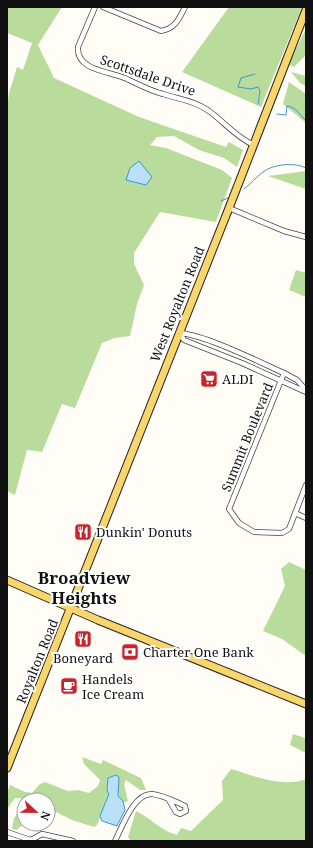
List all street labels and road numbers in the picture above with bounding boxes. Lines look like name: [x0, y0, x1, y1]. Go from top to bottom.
street label: Scottsdale Drive: [98, 50, 198, 100]
street label: West Royalton Road: [146, 243, 208, 365]
street label: Summit Boulevard: [217, 380, 277, 494]
street label: Royalton Road: [12, 616, 62, 706]

